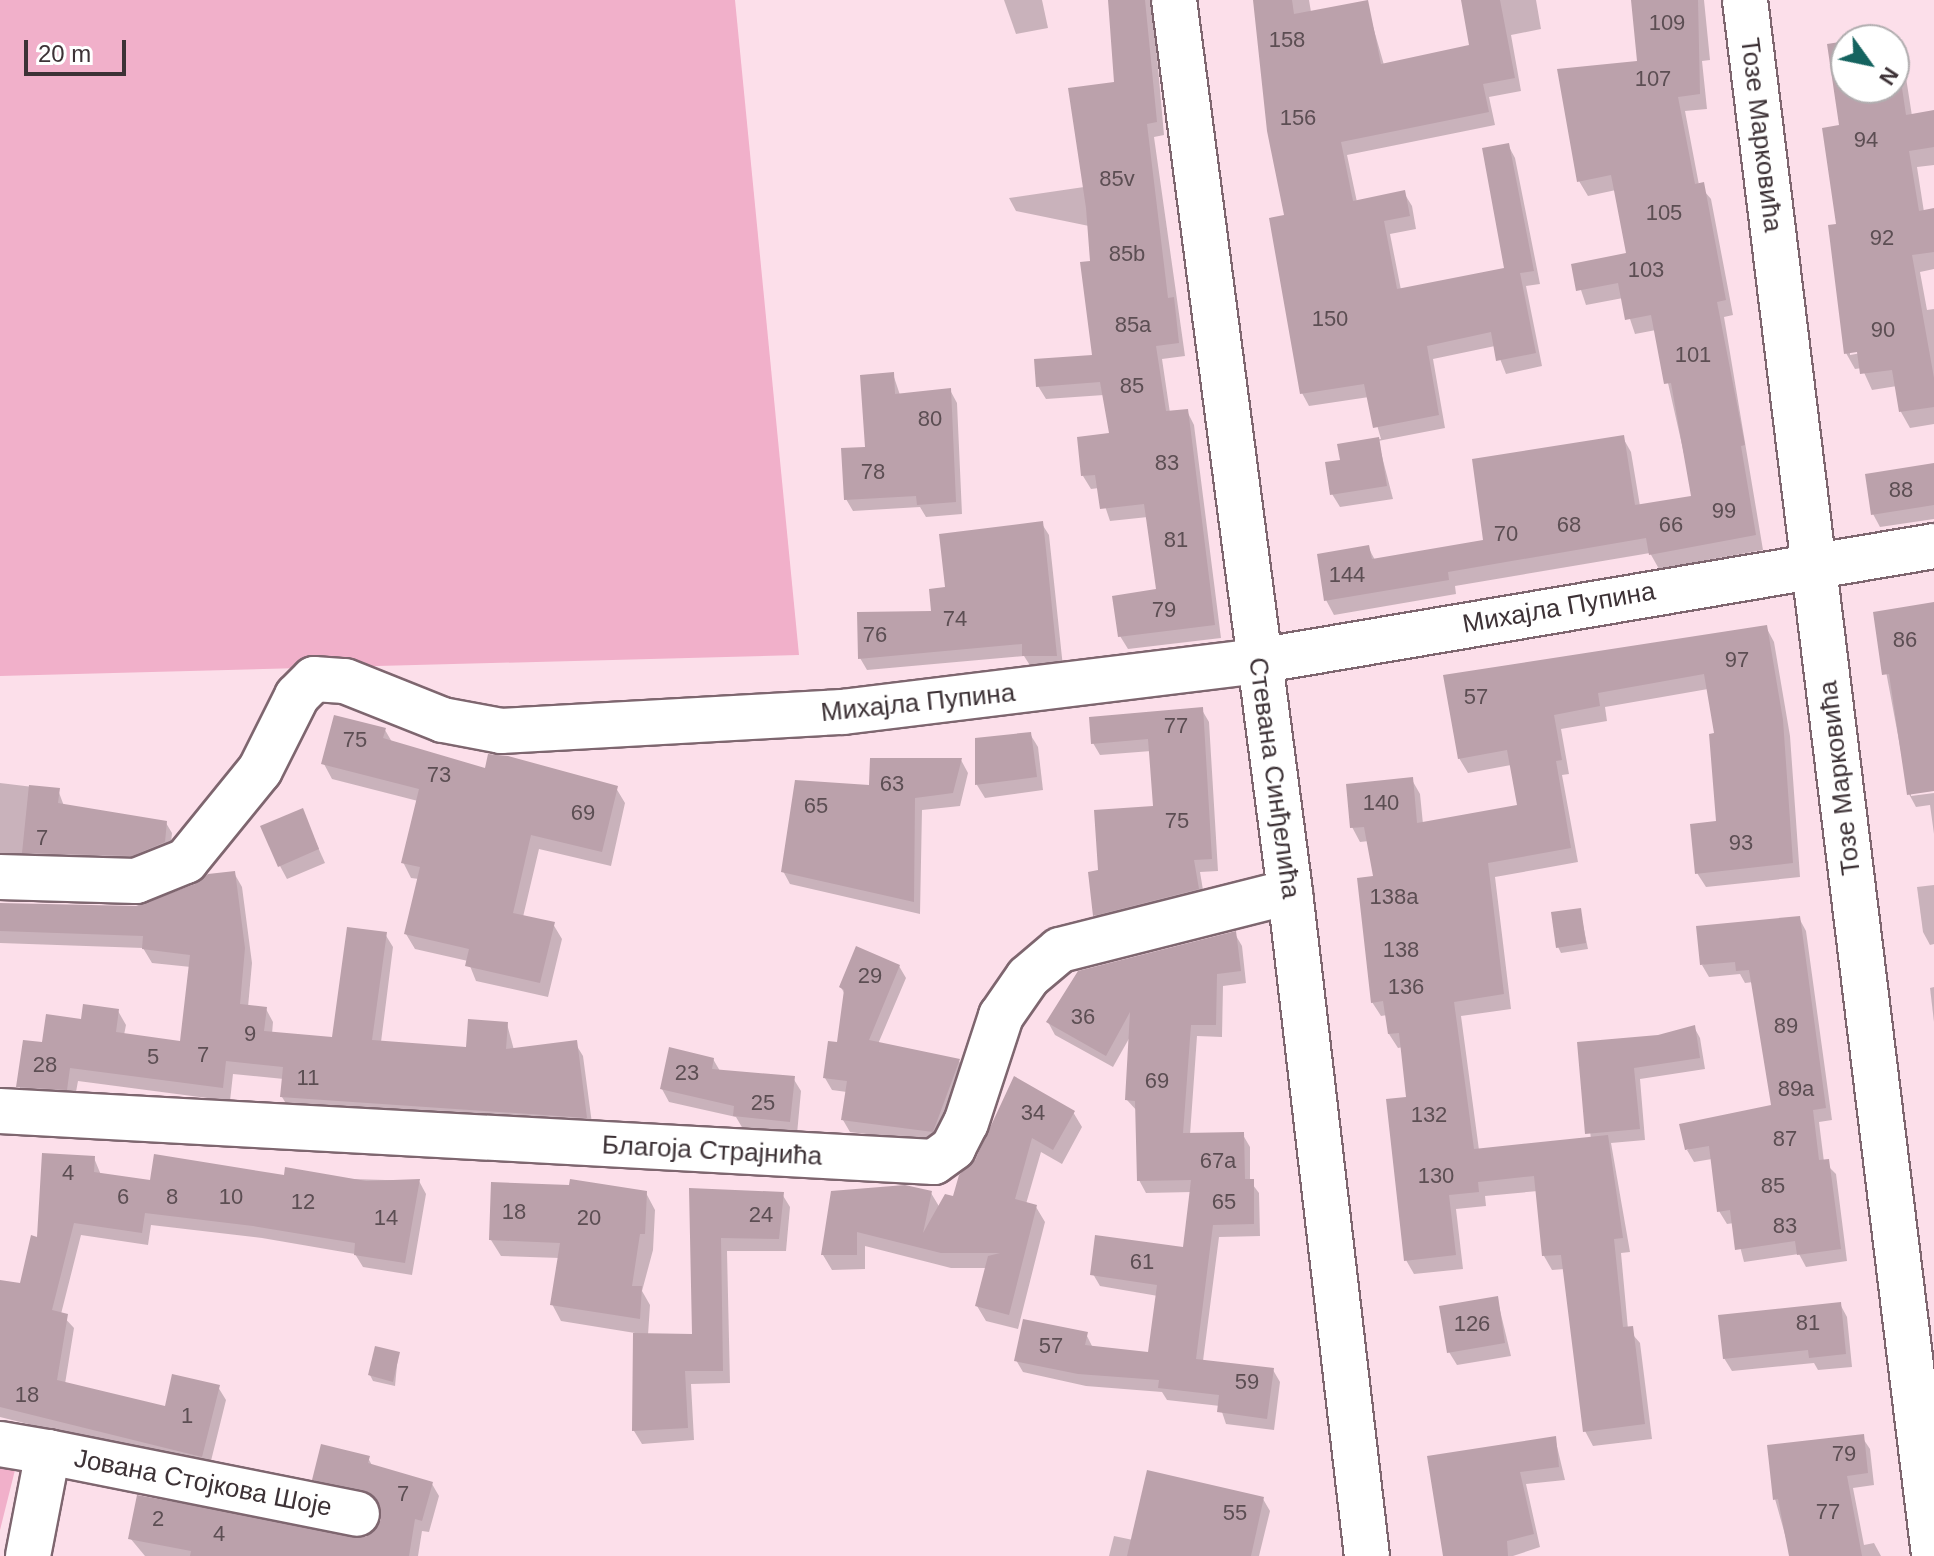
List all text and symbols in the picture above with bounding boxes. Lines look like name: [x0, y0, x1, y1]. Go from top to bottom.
house number: 109: [1649, 10, 1685, 36]
scale bar: [28, 24, 130, 74]
north arrow: [1830, 24, 1910, 104]
house number: 158: [1269, 27, 1305, 53]
street label: Тозе Марковића: [1734, 36, 1788, 234]
text: 20 m: [38, 40, 91, 67]
text: N: [1874, 63, 1904, 90]
house number: 107: [1635, 66, 1671, 92]
house number: 156: [1280, 105, 1316, 131]
house number: 94: [1854, 127, 1878, 153]
house number: 85v: [1099, 166, 1135, 192]
house number: 105: [1646, 200, 1682, 226]
house number: 92: [1870, 225, 1894, 251]
house number: 85b: [1109, 241, 1145, 267]
house number: 103: [1628, 257, 1664, 283]
house number: 150: [1312, 306, 1348, 332]
house number: 85a: [1115, 312, 1151, 338]
house number: 90: [1871, 317, 1895, 343]
house number: 101: [1675, 342, 1711, 368]
house number: 85: [1120, 373, 1144, 399]
house number: 80: [918, 406, 942, 432]
house number: 83: [1155, 450, 1179, 476]
house number: 78: [861, 459, 885, 485]
house number: 88: [1889, 477, 1913, 503]
house number: 99: [1712, 498, 1736, 524]
house number: 68: [1557, 512, 1581, 538]
house number: 66: [1659, 512, 1683, 538]
house number: 70: [1494, 521, 1518, 547]
house number: 81: [1164, 527, 1188, 553]
house number: 144: [1329, 562, 1365, 588]
street label: Михајла Пупина: [1460, 576, 1658, 640]
house number: 79: [1152, 597, 1176, 623]
house number: 74: [943, 606, 967, 632]
house number: 76: [863, 622, 887, 648]
house number: 86: [1893, 627, 1917, 653]
house number: 97: [1725, 647, 1749, 673]
street label: Стевана Синђелића: [1242, 655, 1306, 901]
street label: Михајла Пупина: [819, 677, 1017, 729]
street label: Тозе Марковића: [1813, 679, 1867, 877]
house number: 57: [1464, 684, 1488, 710]
house number: 77: [1164, 713, 1188, 739]
house number: 75: [343, 727, 367, 753]
house number: 73: [427, 762, 451, 788]
house number: 63: [880, 771, 904, 797]
house number: 140: [1363, 790, 1399, 816]
house number: 65: [804, 793, 828, 819]
house number: 69: [571, 800, 595, 826]
house number: 75: [1165, 808, 1189, 834]
house number: 7: [36, 825, 48, 851]
house number: 93: [1729, 830, 1753, 856]
house number: 138a: [1370, 884, 1418, 910]
house number: 138: [1383, 937, 1419, 963]
house number: 29: [858, 963, 882, 989]
house number: 136: [1388, 974, 1424, 1000]
house number: 36: [1071, 1004, 1095, 1030]
house number: 89: [1774, 1013, 1798, 1039]
house number: 9: [244, 1021, 256, 1047]
house number: 7: [197, 1042, 209, 1068]
house number: 5: [147, 1044, 159, 1070]
house number: 28: [33, 1052, 57, 1078]
house number: 23: [675, 1060, 699, 1086]
house number: 11: [297, 1065, 319, 1091]
house number: 69: [1145, 1068, 1169, 1094]
house number: 89a: [1778, 1076, 1814, 1102]
house number: 25: [751, 1090, 775, 1116]
house number: 34: [1021, 1100, 1045, 1126]
house number: 132: [1411, 1102, 1447, 1128]
house number: 87: [1773, 1126, 1797, 1152]
street label: Благоја Страјнића: [601, 1130, 823, 1172]
house number: 67a: [1200, 1148, 1236, 1174]
house number: 4: [62, 1160, 74, 1186]
house number: 130: [1418, 1163, 1454, 1189]
house number: 85: [1761, 1173, 1785, 1199]
house number: 6: [117, 1184, 129, 1210]
house number: 8: [166, 1184, 178, 1210]
house number: 10: [219, 1184, 243, 1210]
house number: 12: [291, 1189, 315, 1215]
house number: 65: [1212, 1189, 1236, 1215]
house number: 18: [502, 1199, 526, 1225]
house number: 24: [749, 1202, 773, 1228]
house number: 14: [374, 1205, 398, 1231]
house number: 20: [577, 1205, 601, 1231]
house number: 83: [1773, 1213, 1797, 1239]
house number: 61: [1130, 1249, 1154, 1275]
house number: 81: [1796, 1310, 1820, 1336]
house number: 126: [1454, 1311, 1490, 1337]
house number: 57: [1039, 1333, 1063, 1359]
house number: 59: [1235, 1369, 1259, 1395]
house number: 18: [15, 1382, 39, 1408]
house number: 1: [181, 1403, 193, 1429]
house number: 79: [1832, 1441, 1856, 1467]
street label: Јована Стојкова Шоје: [71, 1443, 335, 1523]
house number: 7: [397, 1481, 409, 1507]
house number: 77: [1816, 1499, 1840, 1525]
house number: 55: [1223, 1500, 1247, 1526]
house number: 2: [152, 1506, 164, 1532]
house number: 4: [213, 1521, 225, 1547]

